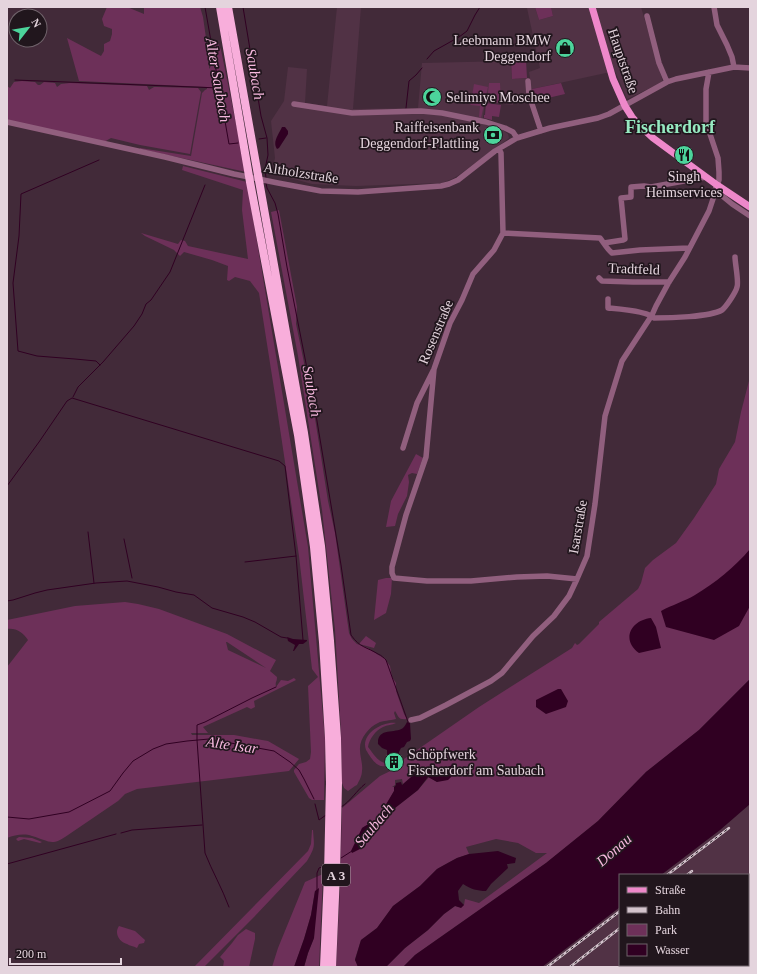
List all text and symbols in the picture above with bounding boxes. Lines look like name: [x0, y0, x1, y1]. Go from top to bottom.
north arrow: [8, 8, 48, 48]
text: N: [29, 16, 44, 29]
street label: Hauptstraße: [605, 27, 641, 95]
place label: Leebmann BMW Deggendorf: [453, 33, 552, 64]
water label: Alter Saubach: [203, 36, 233, 123]
shop icon: Leebmann BMW Deggendorf: [554, 37, 576, 59]
water label: Saubach: [243, 47, 267, 101]
mosque icon: Selimiye Moschee: [421, 86, 443, 108]
place label: Selimiye Moschee: [446, 90, 550, 105]
district label: Fischerdorf: [625, 117, 716, 137]
place label: Raiffeisenbank Deggendorf-Plattling: [360, 120, 479, 151]
bank icon: Raiffeisenbank Deggendorf-Plattling: [482, 124, 504, 146]
restaurant icon: Singh Heimservices: [673, 144, 695, 166]
street label: Altholzstraße: [263, 160, 339, 186]
place label: Singh Heimservices: [646, 169, 722, 200]
street label: Tradtfeld: [608, 261, 660, 277]
street label: Rosenstraße: [416, 298, 456, 366]
water label: Saubach: [300, 364, 324, 418]
street label: Isarstraße: [566, 499, 590, 555]
water label: Alte Isar: [204, 733, 259, 757]
place label: Schöpfwerk Fischerdorf am Saubach: [408, 747, 544, 778]
building icon: Schöpfwerk Fischerdorf am Saubach: [383, 751, 405, 773]
water label: Saubach: [351, 800, 397, 850]
water label: Donau: [593, 831, 635, 870]
road number: A 3: [322, 864, 350, 886]
legend: [619, 874, 749, 966]
text: Straße: [655, 883, 686, 897]
text: Bahn: [655, 903, 680, 917]
text: Park: [655, 923, 677, 937]
scale bar: [10, 940, 121, 966]
text: Wasser: [655, 943, 689, 957]
text: 200 m: [16, 947, 47, 961]

